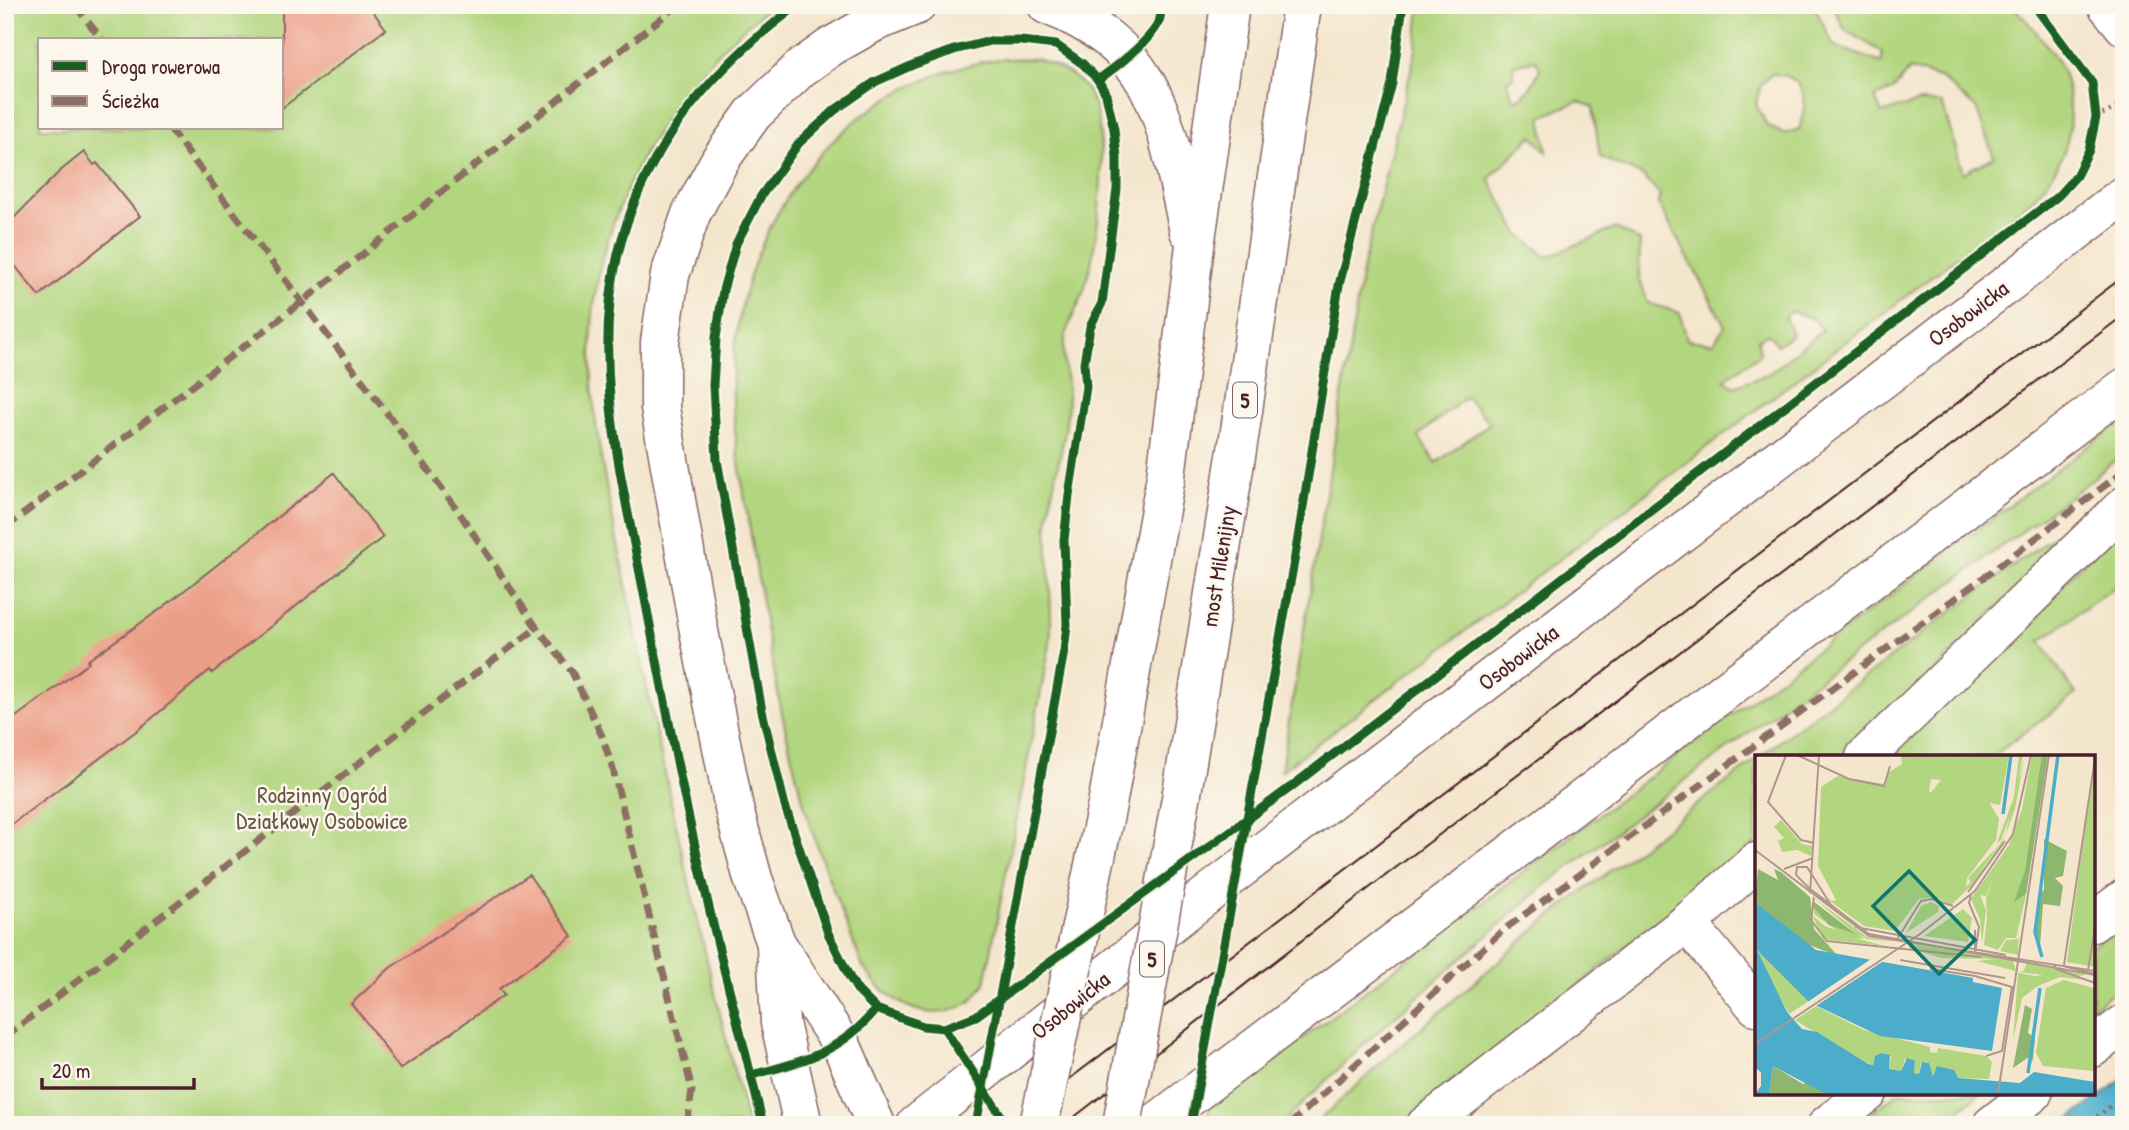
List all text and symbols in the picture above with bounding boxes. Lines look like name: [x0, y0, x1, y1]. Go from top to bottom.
legend: [38, 38, 284, 130]
text: Droga rowerowa: [102, 52, 220, 81]
text: Ścieżka: [102, 86, 159, 115]
street label: Osobowicka: [1922, 273, 2014, 353]
road number: 5: [1233, 382, 1257, 418]
street label: most Milenijny: [1193, 503, 1243, 629]
street label: Osobowicka: [1472, 617, 1564, 697]
inset map: [1755, 755, 2094, 1095]
park label: Rodzinny Ogród Działkowy Osobowice: [236, 779, 408, 836]
road number: 5: [1140, 942, 1164, 976]
street label: Osobowicka: [1024, 964, 1116, 1046]
scale bar: [42, 1046, 194, 1090]
text: 20 m: [52, 1056, 90, 1085]

